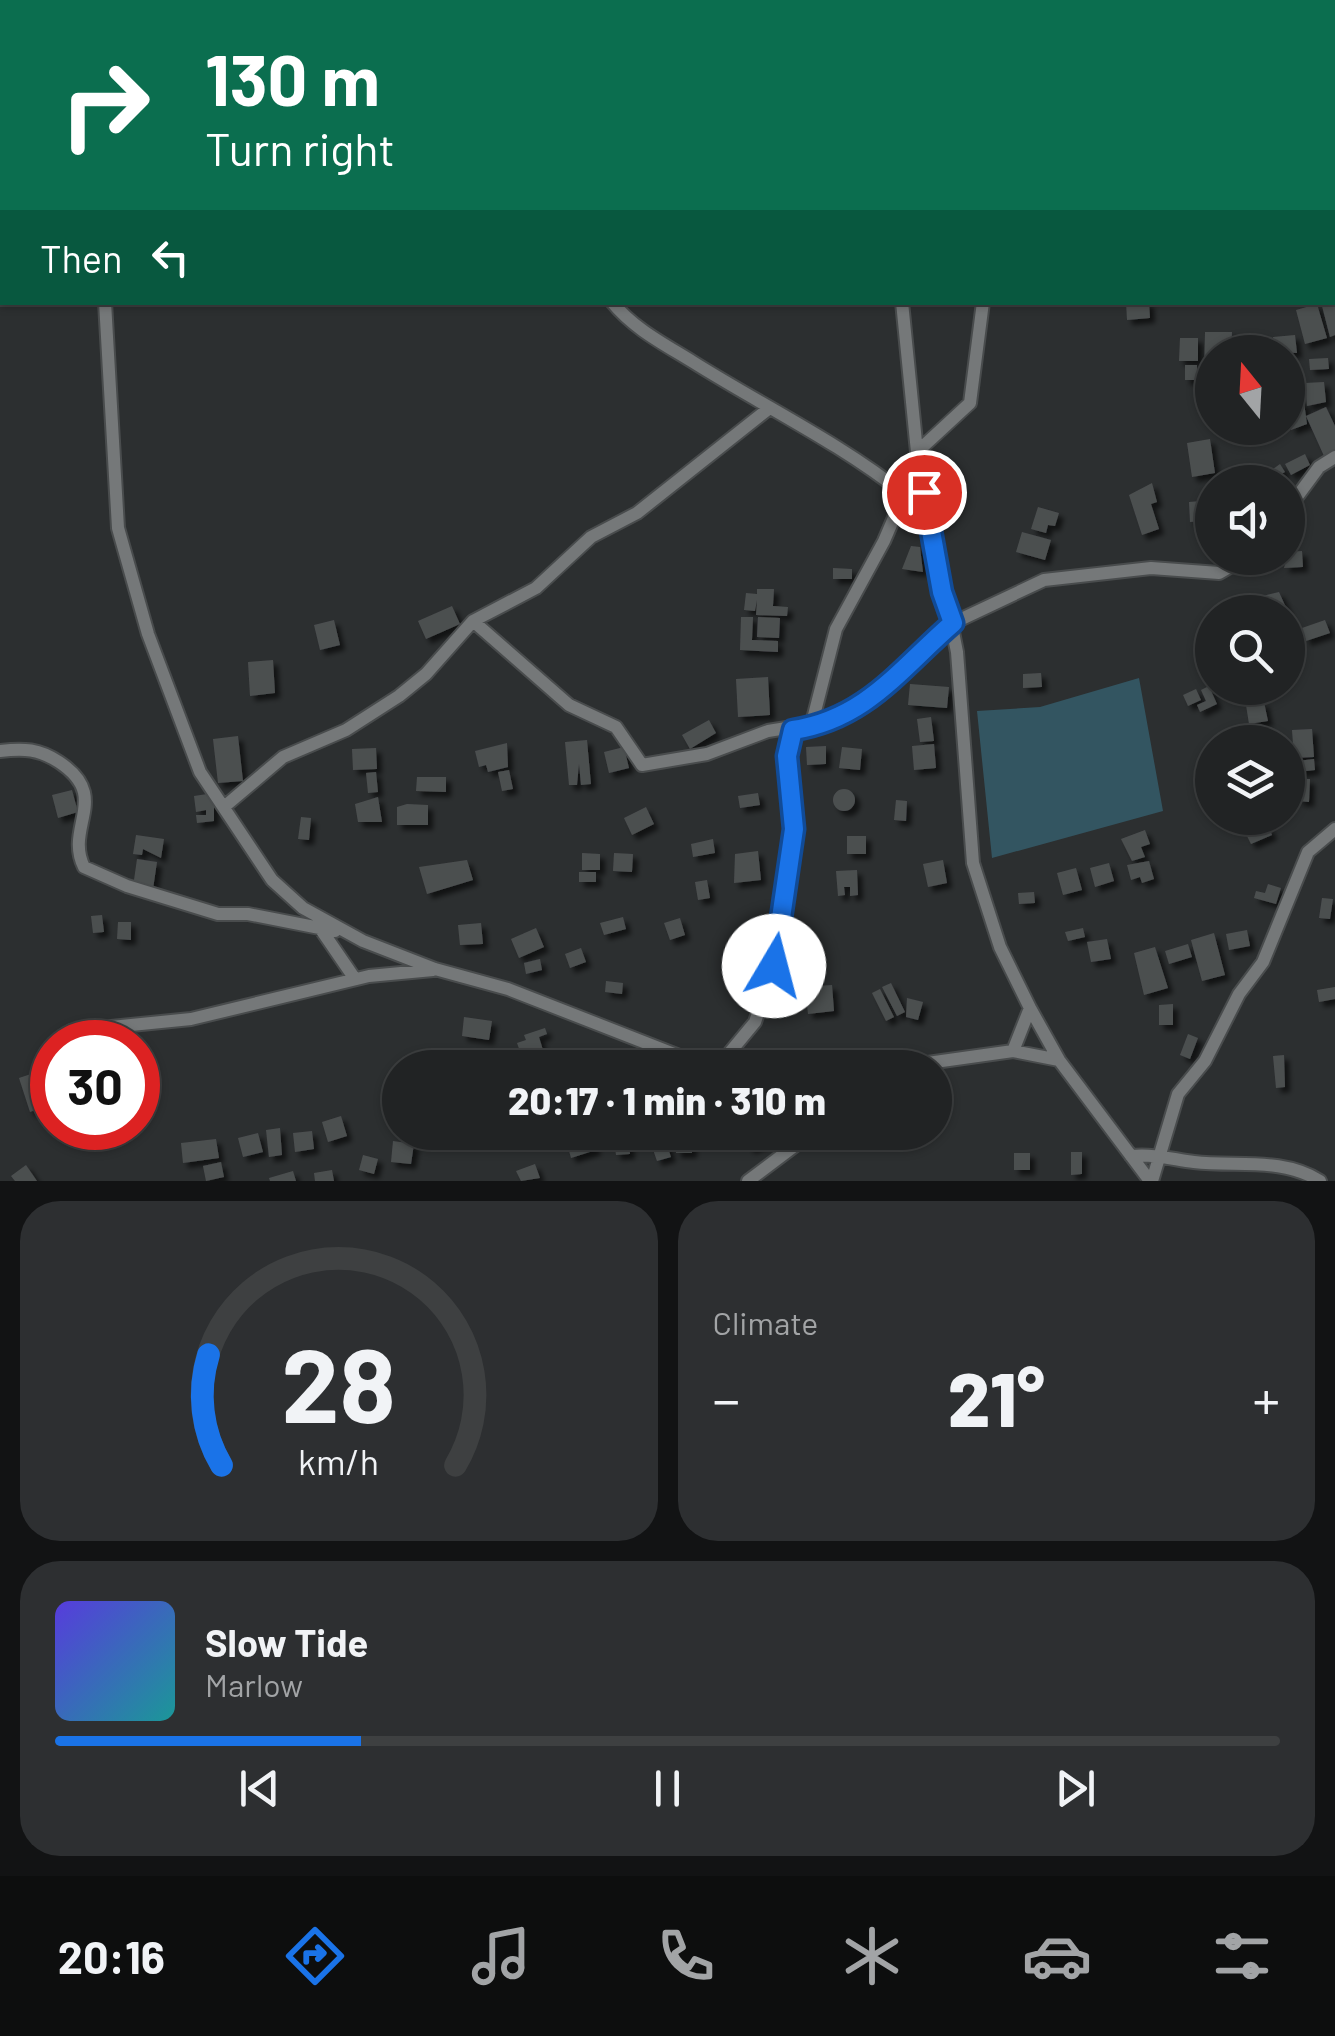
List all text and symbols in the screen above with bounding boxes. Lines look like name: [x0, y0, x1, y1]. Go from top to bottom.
text: 130 m: [205, 36, 380, 120]
icon: right: [40, 40, 170, 170]
text: Turn right: [205, 121, 395, 175]
icon: left: [143, 230, 198, 285]
text: Then: [40, 235, 123, 281]
north arrow: [1195, 335, 1305, 445]
map controls: [1195, 335, 1305, 835]
pin: [882, 450, 967, 535]
icon: arrive: [897, 465, 952, 520]
button: sound: [1195, 465, 1305, 575]
button: search: [1195, 595, 1305, 705]
button: layers: [1195, 725, 1305, 835]
position arrow: [722, 914, 826, 1018]
speed limit sign: 30: [30, 1020, 160, 1150]
text: 20:17 · 1 min · 310 m: [508, 1077, 826, 1123]
text: Climate: [713, 1303, 818, 1341]
text: 28: [281, 1319, 396, 1444]
text: 21°: [948, 1352, 1045, 1442]
text: −: [713, 1365, 740, 1431]
text: +: [1252, 1365, 1280, 1431]
text: km/h: [298, 1439, 379, 1482]
text: Slow Tide: [205, 1619, 368, 1665]
text: Marlow: [205, 1665, 303, 1703]
icon: previous: [232, 1761, 287, 1816]
icon: pause: [640, 1761, 695, 1816]
icon: next: [1048, 1761, 1103, 1816]
icon: directions: [280, 1921, 350, 1991]
icon: music: [466, 1921, 536, 1991]
icon: phone: [651, 1921, 721, 1991]
icon: climate: [837, 1921, 907, 1991]
icon: car: [1022, 1921, 1092, 1991]
icon: filters: [1207, 1921, 1277, 1991]
text: 20:16: [58, 1929, 165, 1983]

